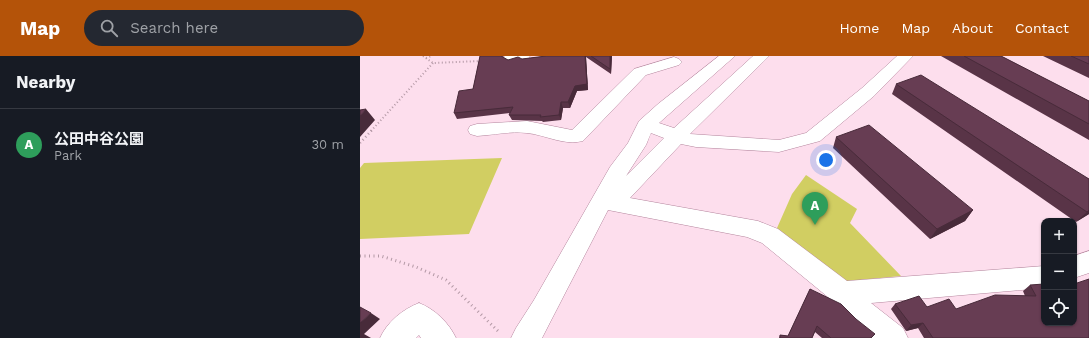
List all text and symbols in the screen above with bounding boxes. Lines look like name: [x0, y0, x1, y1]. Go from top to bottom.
search box: [84, 10, 364, 46]
text: Map: [20, 17, 60, 40]
icon: search: [98, 17, 120, 39]
text: Search here: [130, 19, 218, 37]
text: Home: [839, 20, 879, 36]
text: Map: [901, 20, 930, 36]
text: About: [952, 20, 993, 36]
text: Contact: [1015, 20, 1069, 36]
text: Nearby: [16, 72, 75, 92]
text: 公田中谷公園: [54, 130, 144, 148]
text: A: [25, 137, 33, 152]
text: 30 m: [312, 137, 344, 152]
text: Park: [54, 148, 82, 163]
your location: [816, 150, 836, 170]
pin: A: [802, 192, 828, 225]
map controls: [1041, 218, 1077, 326]
button: +: [1041, 218, 1077, 254]
button: −: [1041, 254, 1077, 290]
button: locate: [1041, 290, 1077, 326]

